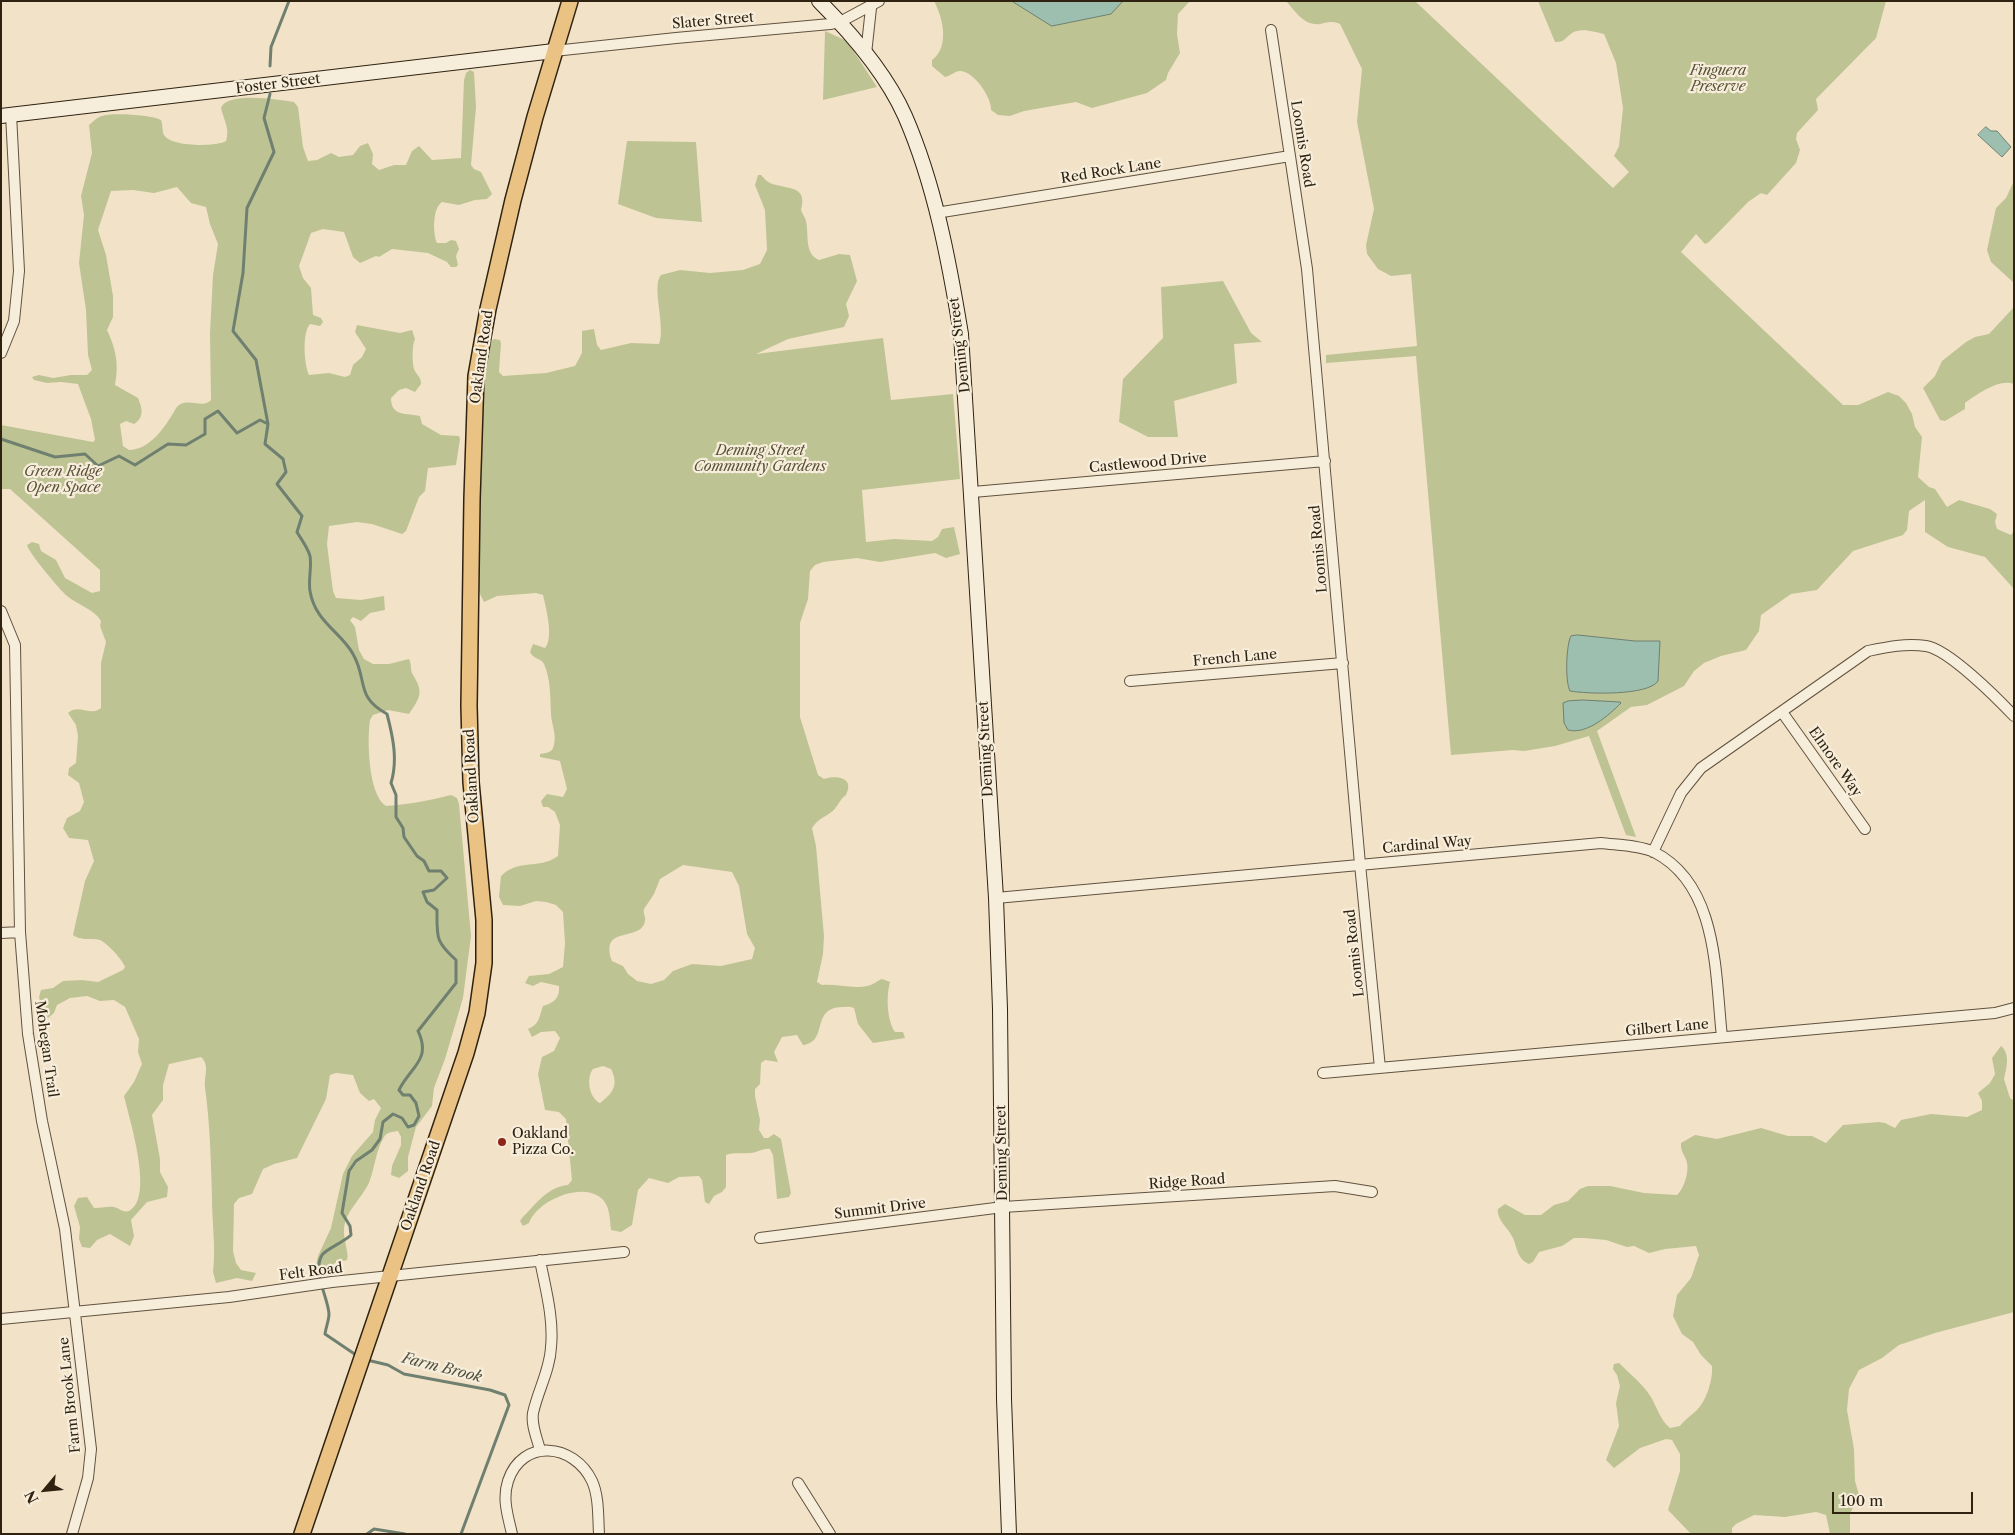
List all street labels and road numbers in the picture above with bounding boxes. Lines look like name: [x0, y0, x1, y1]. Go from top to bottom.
street label: Slater Street: [671, 9, 755, 33]
street label: Foster Street: [235, 70, 321, 98]
street label: Loomis Road: [1287, 99, 1317, 189]
street label: Red Rock Lane: [1060, 155, 1162, 187]
street label: Deming Street: [946, 296, 974, 394]
street label: Oakland Road: [467, 309, 497, 405]
street label: Castlewood Drive: [1089, 449, 1207, 477]
street label: Loomis Road: [1307, 504, 1331, 594]
street label: French Lane: [1192, 646, 1278, 670]
street label: Deming Street: [975, 701, 997, 797]
street label: Elmore Way: [1805, 724, 1865, 800]
street label: Oakland Road: [461, 728, 483, 824]
street label: Cardinal Way: [1382, 833, 1472, 857]
street label: Loomis Road: [1342, 908, 1368, 998]
street label: Mohegan Trail: [31, 1000, 61, 1098]
street label: Gilbert Lane: [1625, 1016, 1709, 1040]
street label: Deming Street: [993, 1105, 1011, 1201]
street label: Oakland Road: [398, 1139, 444, 1233]
street label: Ridge Road: [1148, 1171, 1226, 1193]
street label: Summit Drive: [833, 1195, 927, 1223]
street label: Felt Road: [278, 1260, 344, 1284]
street label: Farm Brook Lane: [56, 1336, 84, 1454]

